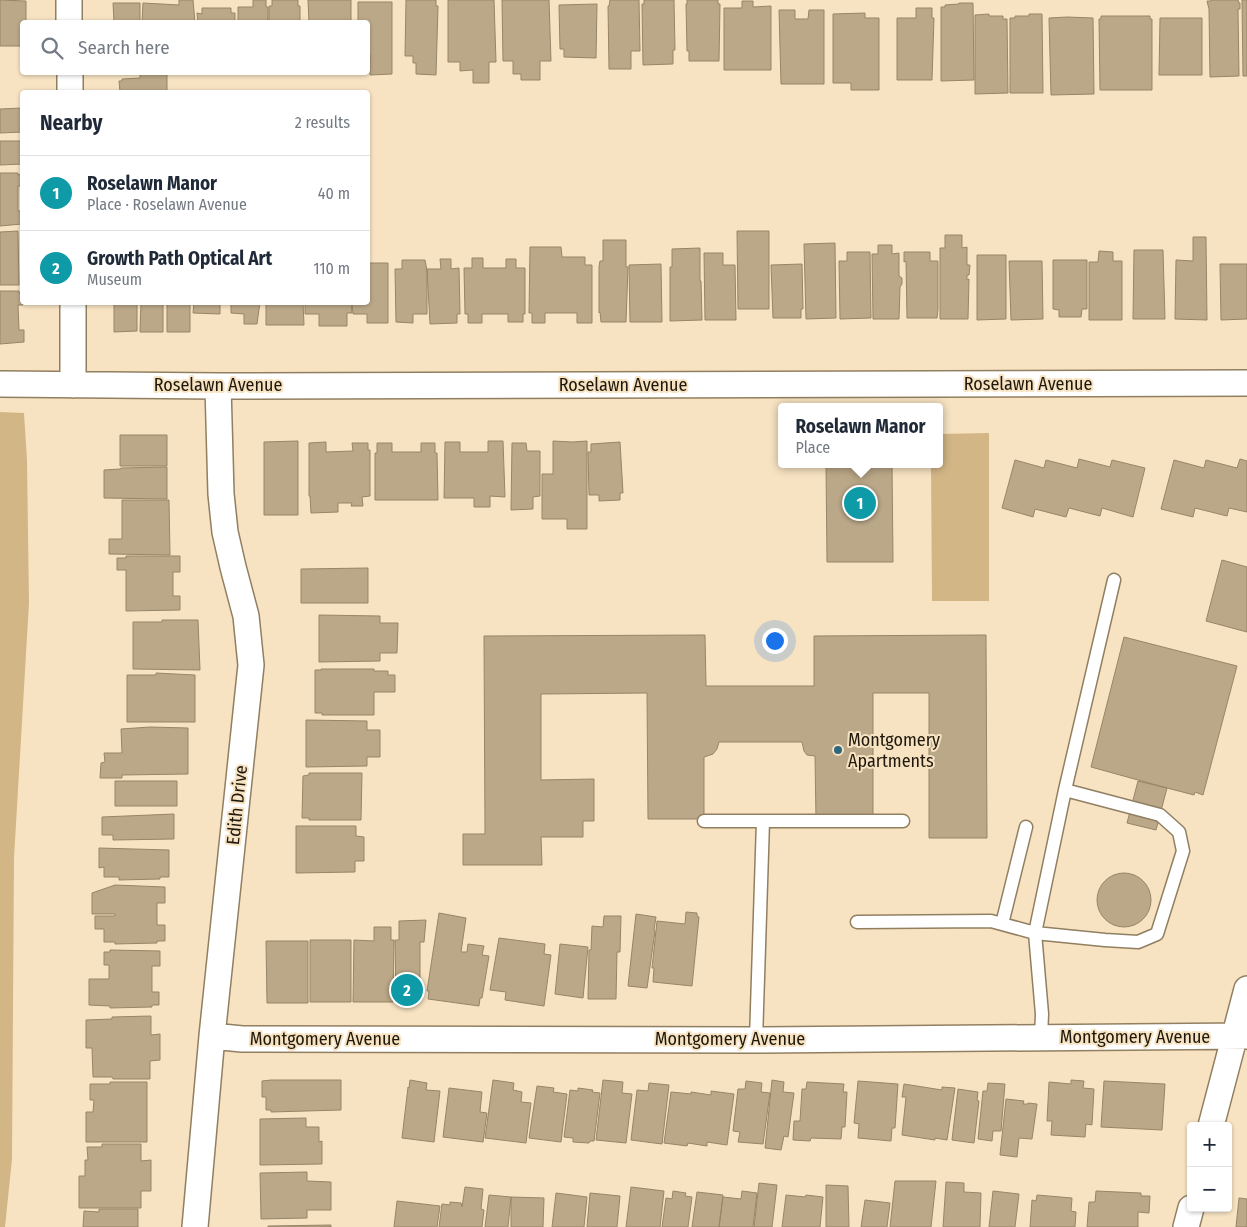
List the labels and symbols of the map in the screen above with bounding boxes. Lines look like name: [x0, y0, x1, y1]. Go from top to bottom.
street label: Roselawn Avenue: [964, 373, 1092, 395]
street label: Roselawn Avenue: [154, 374, 282, 396]
street label: Roselawn Avenue: [559, 374, 687, 396]
pin: 1: [844, 484, 876, 522]
your location: [762, 628, 788, 654]
place label: Montgomery Apartments: [848, 729, 940, 772]
marker: Montgomery Apartments: [832, 744, 844, 756]
street label: Edith Drive: [222, 764, 252, 846]
pin: 2: [391, 971, 423, 1009]
street label: Montgomery Avenue: [1060, 1026, 1210, 1048]
street label: Montgomery Avenue: [250, 1028, 400, 1050]
street label: Montgomery Avenue: [655, 1028, 805, 1050]

